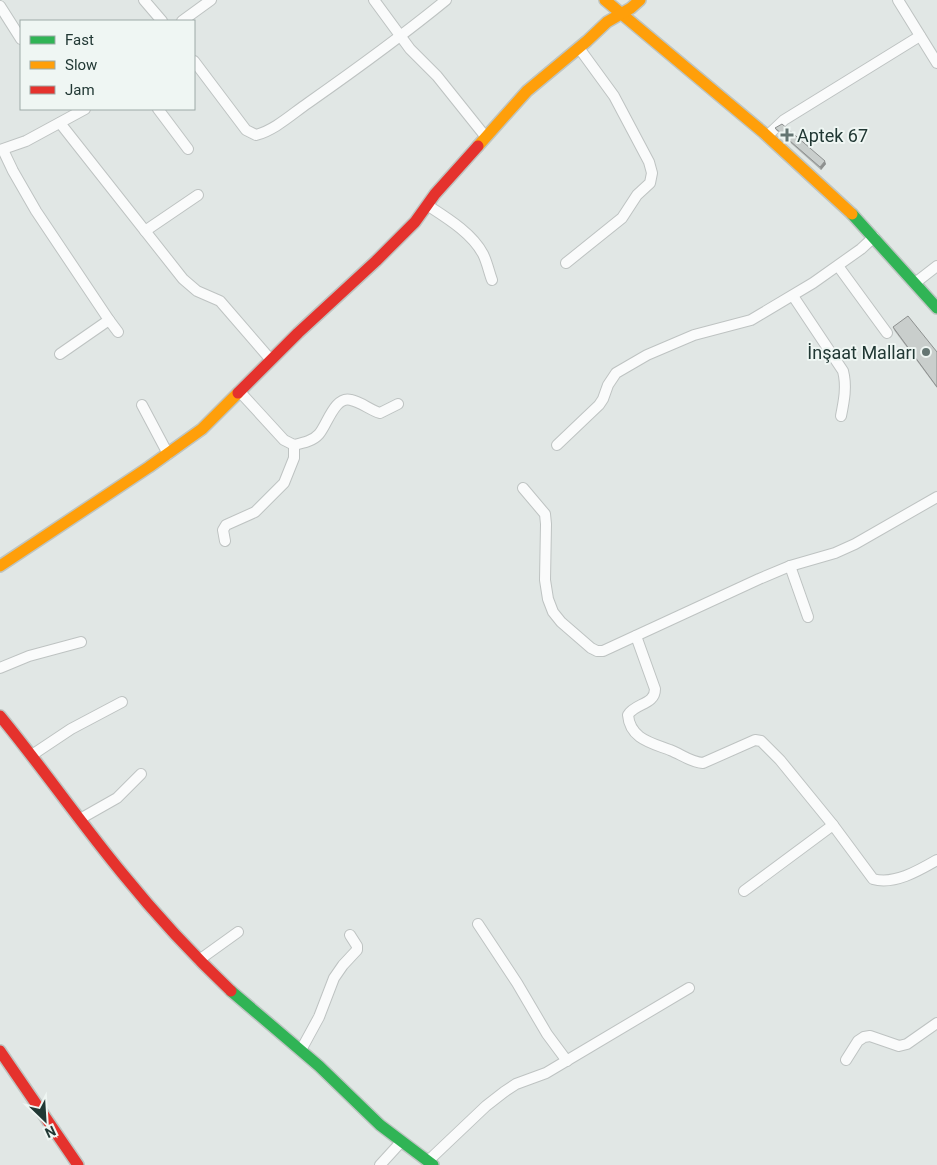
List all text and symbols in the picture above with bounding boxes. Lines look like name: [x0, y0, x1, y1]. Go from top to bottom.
legend: [20, 20, 195, 110]
text: Fast: [65, 31, 94, 49]
text: Slow: [65, 56, 97, 74]
text: Jam: [65, 81, 95, 99]
place label: Aptek 67: [797, 125, 868, 146]
marker: Aptek 67: [781, 129, 793, 141]
place label: İnşaat Malları: [807, 342, 916, 363]
marker: İnşaat Malları: [920, 346, 932, 358]
north arrow: [20, 1095, 70, 1145]
text: N: [43, 1122, 58, 1141]

